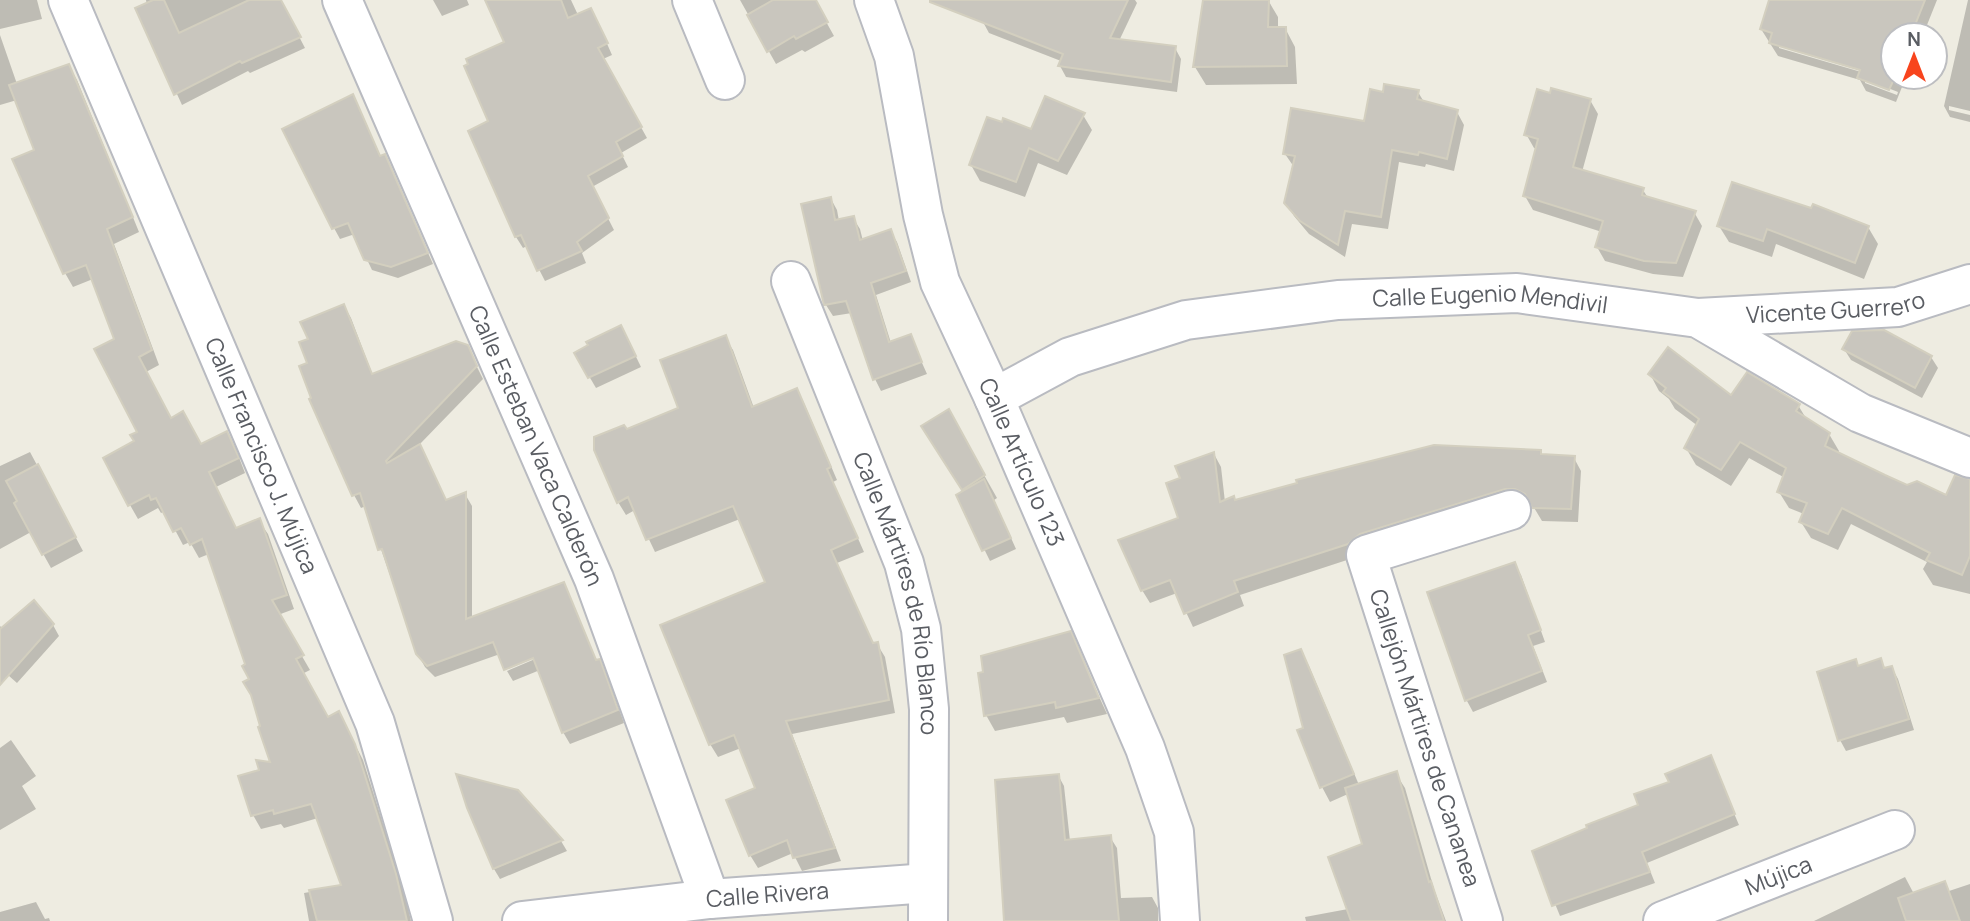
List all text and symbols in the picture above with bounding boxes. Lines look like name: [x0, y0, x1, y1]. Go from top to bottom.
north arrow: [1879, 21, 1949, 91]
text: N: [1907, 26, 1921, 52]
street label: Calle Eugenio Mendivil: [1372, 276, 1610, 320]
street label: Vicente Guerrero: [1745, 282, 1929, 330]
street label: Calle Esteban Vaca Calderón: [462, 300, 612, 590]
street label: Calle Francisco J. Mújica: [198, 332, 327, 578]
street label: Calle Artículo 123: [972, 372, 1073, 551]
street label: Calle Mártires de Río Blanco: [846, 447, 946, 735]
street label: Callejón Mártires de Cananea: [1363, 585, 1489, 891]
street label: Mújica: [1740, 847, 1816, 902]
street label: Calle Rivera: [705, 873, 830, 914]

